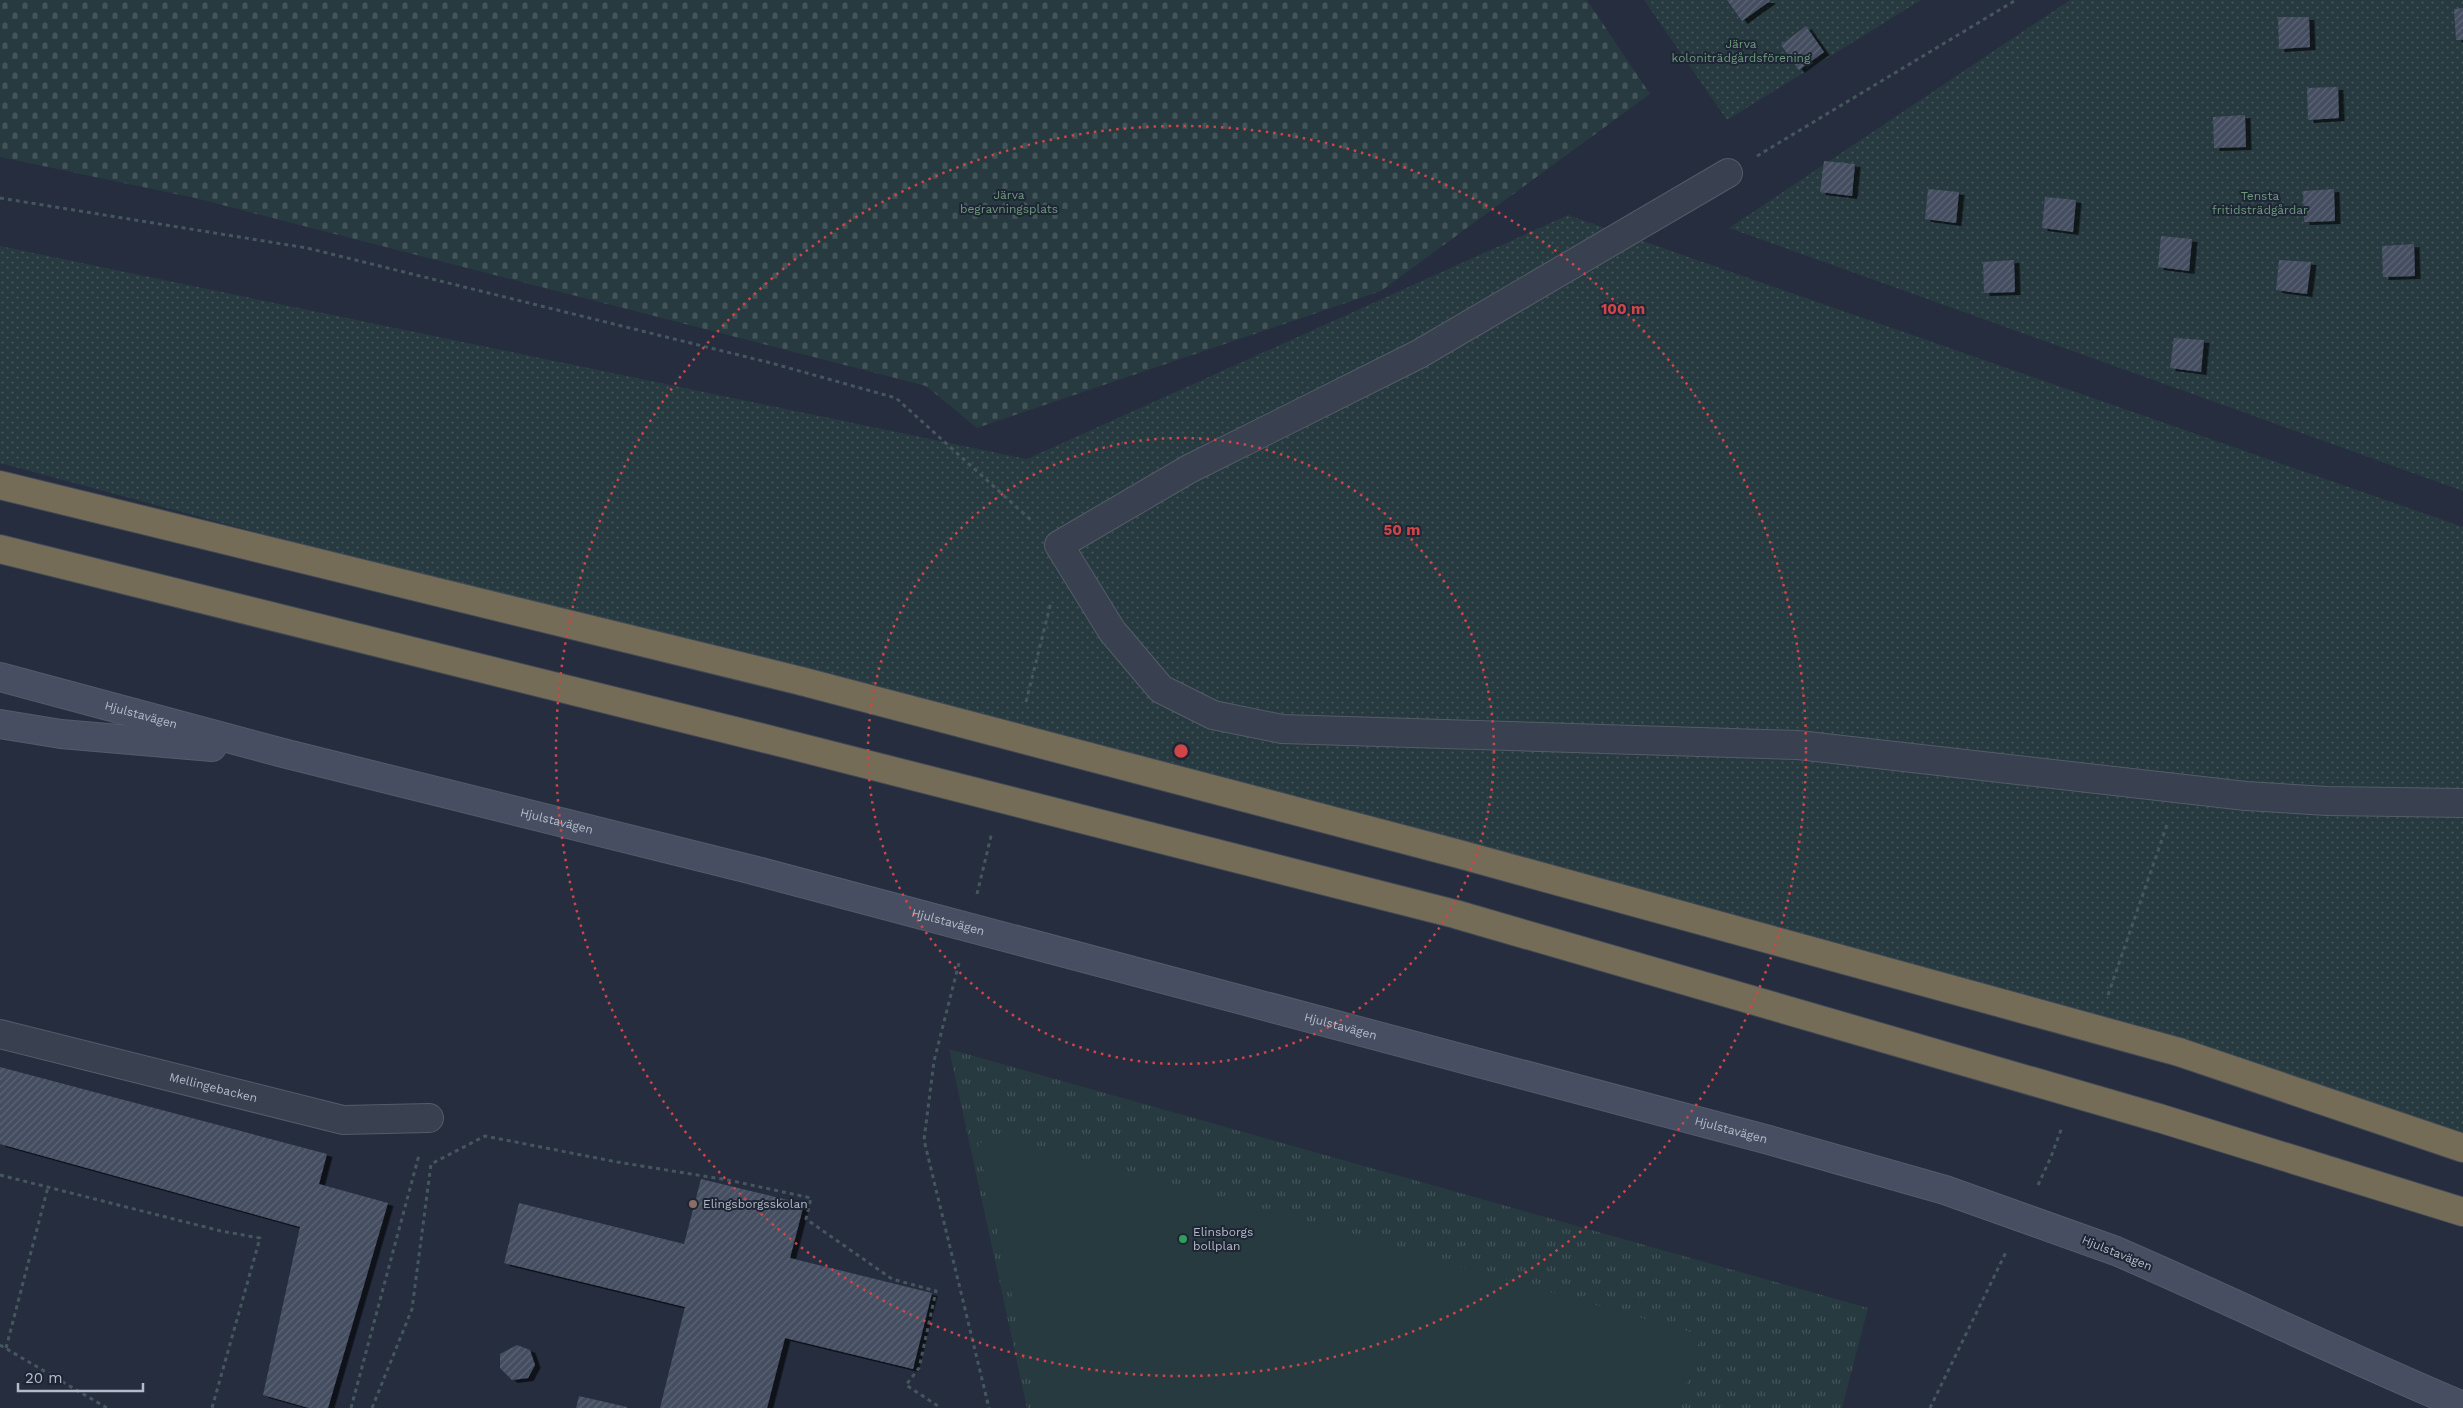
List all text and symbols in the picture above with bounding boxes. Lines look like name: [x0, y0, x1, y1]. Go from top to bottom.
park label: Järva koloniträdgårdsförening: [1672, 37, 1811, 65]
park label: Järva begravningsplats: [960, 188, 1058, 216]
park label: Tensta fritidsträdgårdar: [2212, 189, 2308, 217]
text: 100 m: [1601, 300, 1645, 318]
text: 50 m: [1384, 521, 1420, 539]
street label: Hjulstavägen: [103, 698, 179, 731]
centre of rings: [1172, 742, 1190, 760]
street label: Hjulstavägen: [519, 805, 595, 837]
street label: Hjulstavägen: [910, 906, 986, 938]
street label: Hjulstavägen: [1303, 1010, 1379, 1043]
street label: Mellingebacken: [168, 1070, 259, 1105]
street label: Hjulstavägen: [1693, 1114, 1769, 1146]
place label: Elingsborgsskolan: [703, 1197, 808, 1211]
marker: Elingsborgsskolan: [687, 1198, 699, 1210]
place label: Elinsborgs bollplan: [1193, 1225, 1253, 1253]
marker: Elinsborgs bollplan: [1177, 1233, 1189, 1245]
street label: Hjulstavägen: [2080, 1233, 2154, 1273]
scale bar: [18, 1360, 142, 1392]
text: 20 m: [25, 1369, 63, 1387]

